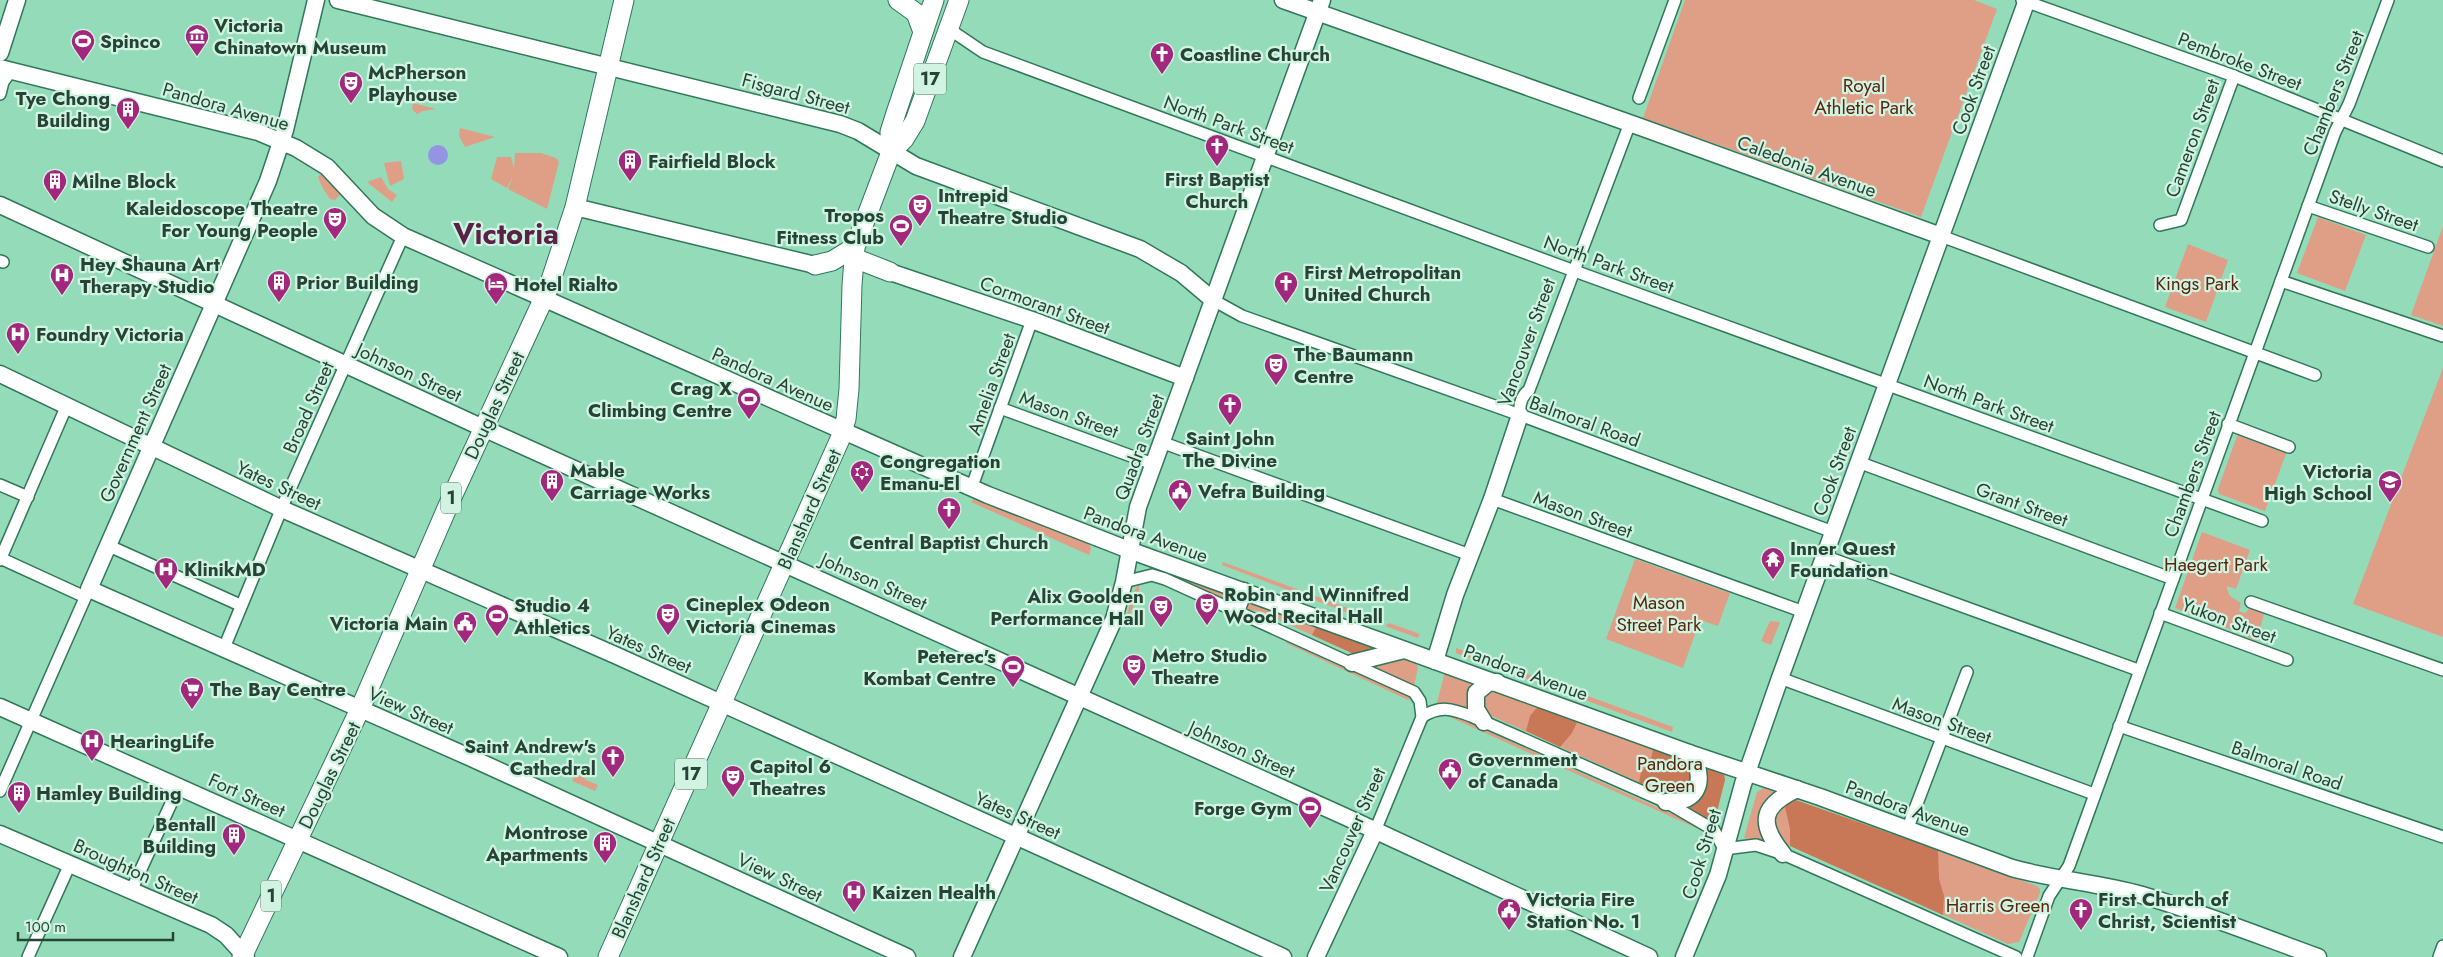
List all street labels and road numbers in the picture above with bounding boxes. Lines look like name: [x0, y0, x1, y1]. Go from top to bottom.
street label: Pembroke Street: [2174, 25, 2306, 98]
street label: Chambers Street: [2296, 26, 2371, 160]
street label: Cook Street: [1945, 41, 2002, 139]
road number: 17: [914, 64, 946, 95]
street label: Fisgard Street: [739, 66, 853, 121]
street label: Pandora Avenue: [159, 75, 293, 138]
street label: Cameron Street: [2159, 75, 2227, 201]
street label: North Park Street: [1160, 88, 1298, 161]
street label: Caledonia Avenue: [1733, 129, 1880, 204]
street label: Stelly Street: [2326, 183, 2423, 238]
street label: North Park Street: [1540, 228, 1678, 301]
street label: Cormorant Street: [976, 269, 1114, 342]
street label: Vancouver Street: [1491, 274, 1562, 410]
street label: Amelia Street: [961, 329, 1023, 439]
street label: Johnson Street: [349, 335, 467, 409]
street label: Pandora Avenue: [708, 341, 838, 418]
street label: Douglas Street: [458, 346, 531, 464]
street label: Broad Street: [276, 356, 341, 458]
street label: Government Street: [93, 359, 178, 507]
street label: North Park Street: [1920, 367, 2058, 440]
street label: Mason Street: [1016, 384, 1123, 445]
street label: Balmoral Road: [1526, 389, 1644, 454]
street label: Quadra Street: [1108, 390, 1171, 504]
street label: Chambers Street: [2157, 407, 2228, 541]
street label: Cook Street: [1806, 422, 1863, 520]
street label: Blanshard Street: [771, 444, 848, 574]
street label: Yates Street: [232, 454, 326, 517]
street label: Grant Street: [1972, 475, 2072, 534]
road number: 1: [441, 482, 461, 514]
street label: Mason Street: [1530, 484, 1637, 545]
street label: Pandora Avenue: [1080, 499, 1212, 570]
street label: Johnson Street: [814, 545, 932, 617]
street label: Yukon Street: [2178, 591, 2280, 650]
street label: Yates Street: [602, 619, 696, 680]
street label: Pandora Avenue: [1460, 637, 1592, 708]
street label: View Street: [364, 680, 458, 741]
street label: Mason Street: [1889, 690, 1996, 751]
street label: Johnson Street: [1182, 713, 1300, 785]
street label: Douglas Street: [292, 717, 367, 833]
street label: Balmoral Road: [2228, 734, 2346, 797]
road number: 17: [675, 759, 707, 790]
street label: Vancouver Street: [1313, 763, 1392, 897]
street label: Fort Street: [204, 767, 290, 825]
street label: Pandora Avenue: [1842, 773, 1974, 844]
street label: Yates Street: [971, 785, 1065, 846]
street label: Cook Street: [1675, 805, 1728, 903]
street label: Blanshard Street: [605, 813, 682, 943]
street label: Broughton Street: [69, 832, 203, 911]
street label: View Street: [733, 846, 827, 909]
road number: 1: [261, 880, 281, 911]

